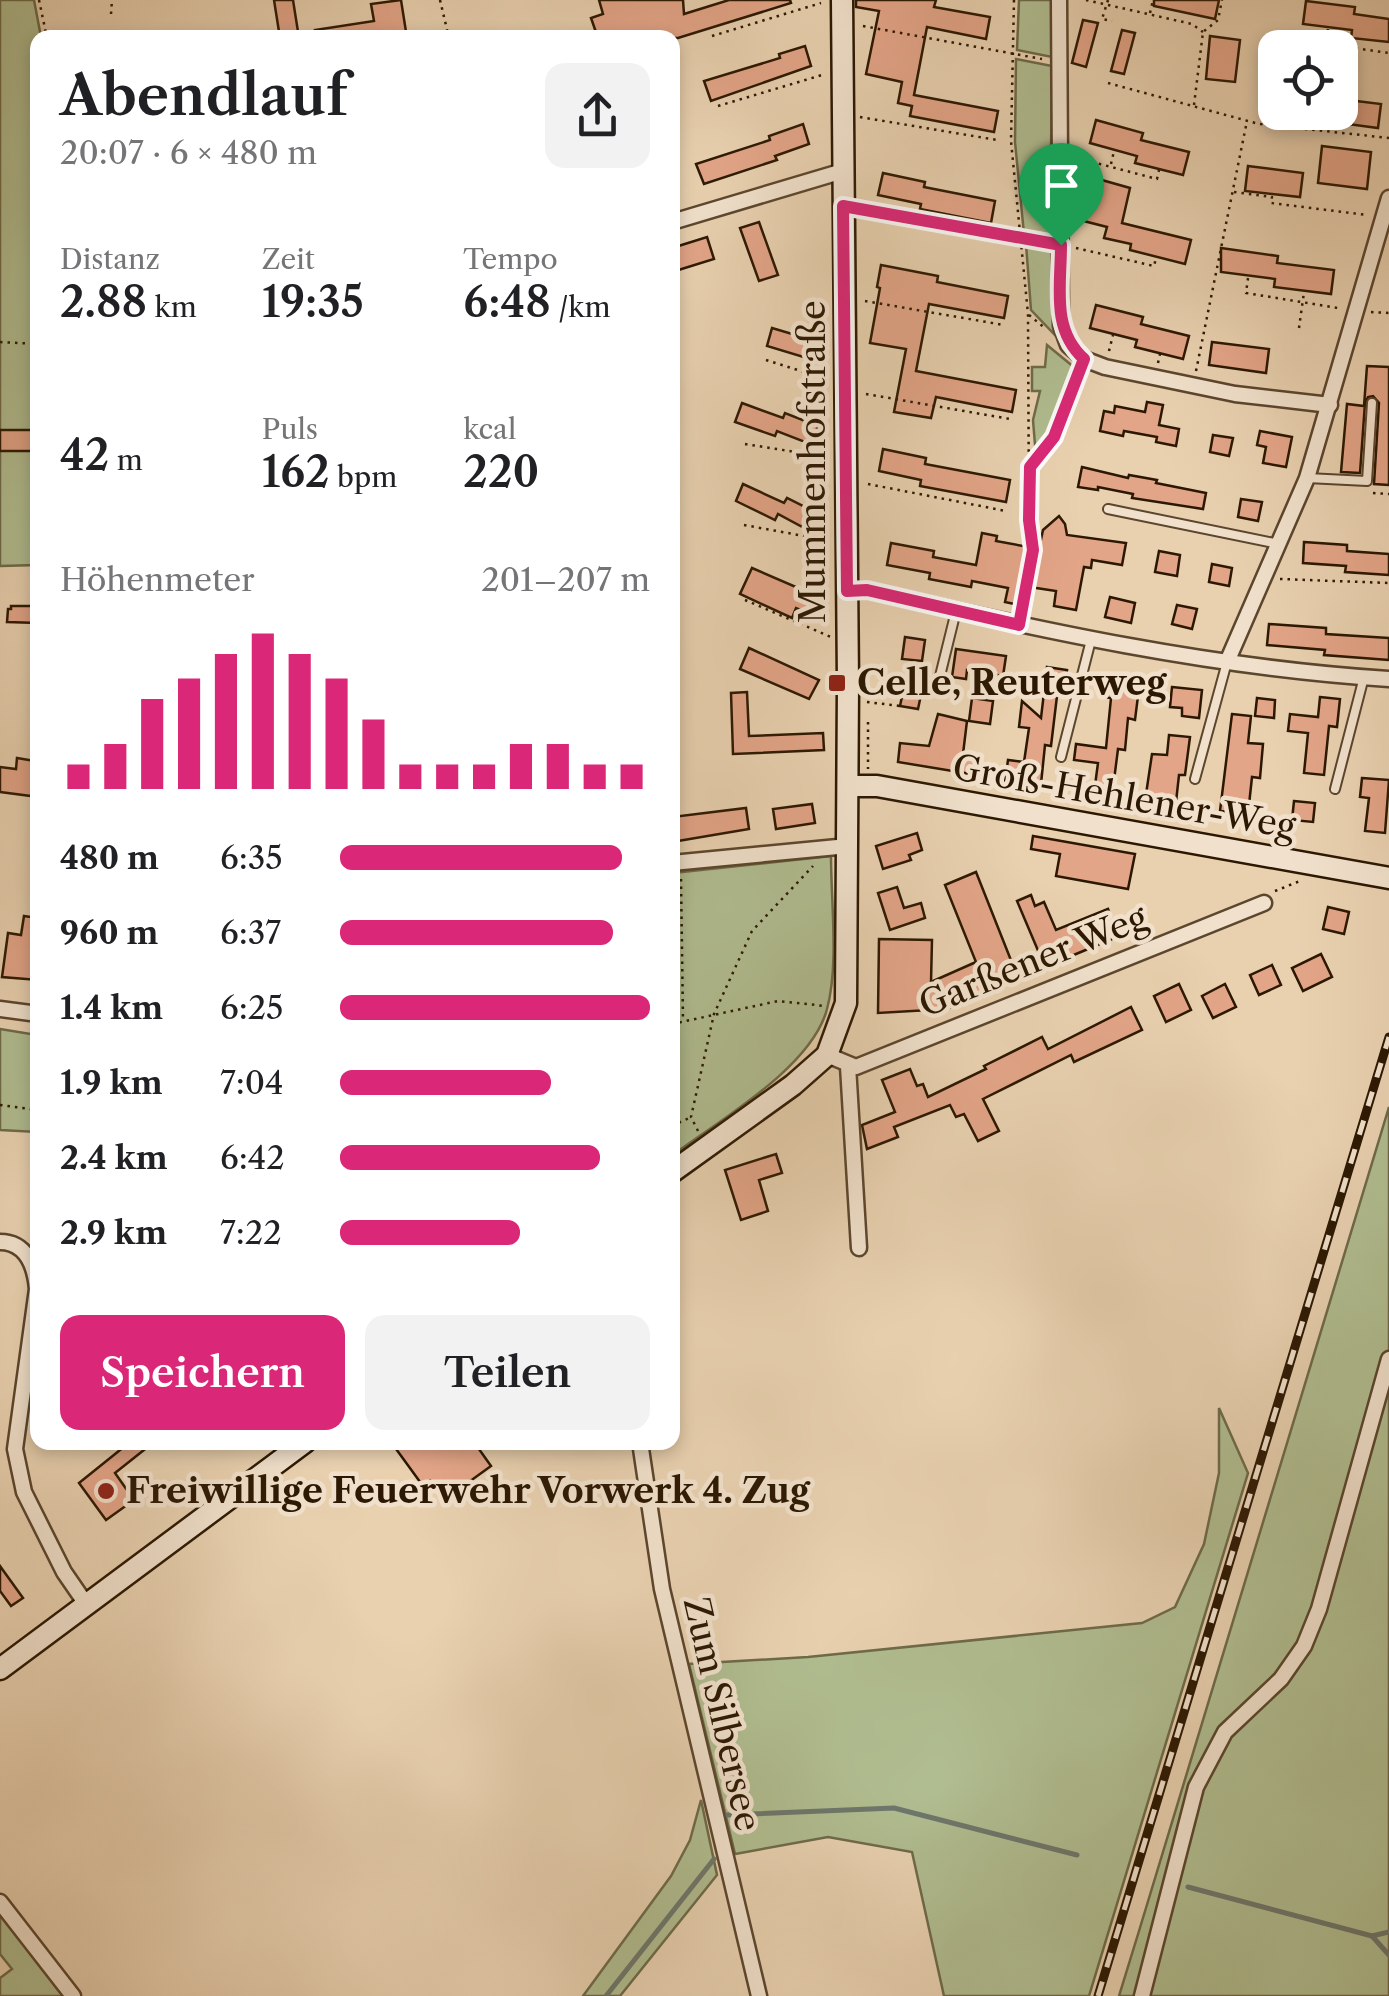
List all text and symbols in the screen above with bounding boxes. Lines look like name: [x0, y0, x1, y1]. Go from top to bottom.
map controls: [1258, 30, 1358, 130]
button: locate: [1258, 30, 1358, 130]
text: Abendlauf: [60, 62, 348, 129]
button: share: [545, 63, 650, 168]
text: 20:07 · 6 × 480 m: [60, 133, 317, 172]
pin: [1019, 143, 1104, 246]
icon: arrive: [1034, 158, 1089, 213]
text: Distanz: [60, 242, 160, 276]
text: Zeit: [262, 242, 315, 276]
text: Tempo: [463, 242, 558, 276]
text: 2.88: [60, 276, 147, 328]
text: 19:35: [262, 276, 364, 328]
text: 6:48: [463, 276, 551, 328]
text: km: [147, 290, 197, 324]
text: /km: [551, 290, 611, 324]
street label: Mummenhofstraße: [791, 300, 834, 624]
text: Puls: [262, 412, 318, 446]
text: kcal: [463, 412, 516, 446]
text: 42: [60, 429, 109, 481]
text: m: [109, 443, 143, 477]
text: 162: [262, 446, 330, 498]
text: 220: [463, 446, 539, 498]
text: bpm: [330, 460, 397, 494]
text: Höhenmeter: [60, 560, 255, 599]
text: 201–207 m: [481, 560, 650, 599]
place label: Celle, Reuterweg: [857, 661, 1167, 704]
marker: Celle, Reuterweg: [826, 672, 848, 694]
street label: Groß-Hehlener-Weg: [949, 745, 1299, 848]
text: 480 m: [60, 838, 159, 877]
text: 6:35: [220, 838, 283, 877]
street label: Garßener Weg: [912, 895, 1154, 1026]
text: 960 m: [60, 913, 159, 952]
text: 6:37: [220, 913, 281, 952]
text: 1.4 km: [60, 988, 163, 1027]
text: 6:25: [220, 988, 284, 1027]
text: 1.9 km: [60, 1063, 163, 1102]
text: 7:04: [220, 1063, 284, 1102]
text: 2.4 km: [60, 1138, 168, 1177]
text: 6:42: [220, 1138, 285, 1177]
text: 2.9 km: [60, 1213, 167, 1252]
text: 7:22: [220, 1213, 282, 1252]
button: Speichern: [60, 1315, 345, 1430]
button: Teilen: [365, 1315, 650, 1430]
place label: Freiwillige Feuerwehr Vorwerk 4. Zug: [126, 1469, 811, 1512]
marker: Freiwillige Feuerwehr Vorwerk 4. Zug: [95, 1480, 117, 1502]
street label: Zum Silbersee: [675, 1593, 770, 1835]

